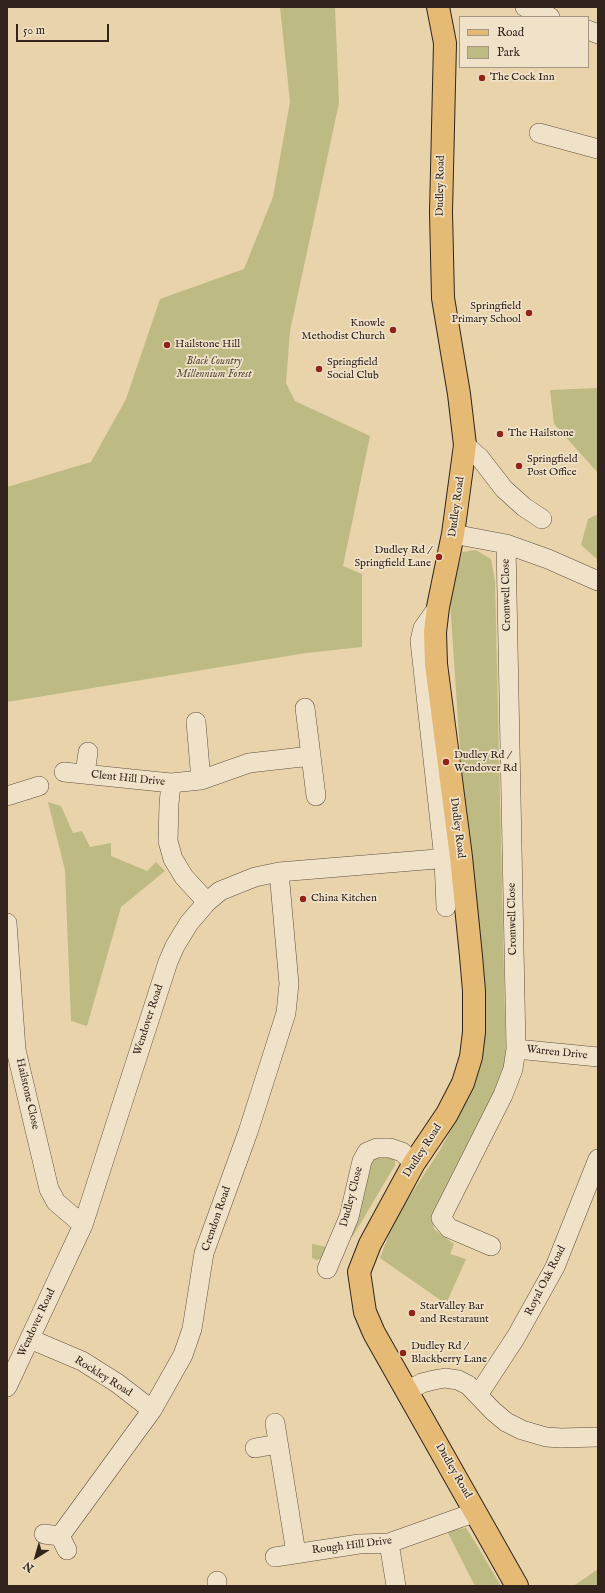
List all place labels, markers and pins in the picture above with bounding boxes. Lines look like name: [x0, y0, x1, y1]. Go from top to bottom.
place label: The Cock Inn: [490, 71, 555, 85]
marker: The Cock Inn: [477, 73, 487, 83]
place label: Springfield Primary School: [452, 300, 521, 326]
marker: Springfield Primary School: [524, 308, 534, 318]
place label: Knowle Methodist Church: [301, 317, 385, 343]
marker: Knowle Methodist Church: [388, 325, 398, 335]
place label: Hailstone Hill: [175, 338, 240, 352]
marker: Hailstone Hill: [162, 340, 172, 350]
place label: Springfield Social Club: [327, 356, 379, 382]
marker: Springfield Social Club: [314, 364, 324, 374]
place label: The Hailstone: [508, 427, 574, 441]
marker: The Hailstone: [495, 429, 505, 439]
place label: Springfield Post Office: [527, 453, 578, 479]
marker: Springfield Post Office: [514, 461, 524, 471]
place label: Dudley Rd / Springfield Lane: [354, 544, 431, 570]
marker: Dudley Rd / Springfield Lane: [434, 552, 444, 562]
place label: Dudley Rd / Wendover Rd: [454, 749, 517, 775]
marker: Dudley Rd / Wendover Rd: [441, 757, 451, 767]
place label: China Kitchen: [311, 892, 377, 906]
marker: China Kitchen: [298, 894, 308, 904]
place label: StarValley Bar and Restaraunt: [420, 1300, 489, 1326]
marker: StarValley Bar and Restaraunt: [407, 1308, 417, 1318]
place label: Dudley Rd / Blackberry Lane: [411, 1340, 487, 1366]
marker: Dudley Rd / Blackberry Lane: [398, 1348, 408, 1358]

